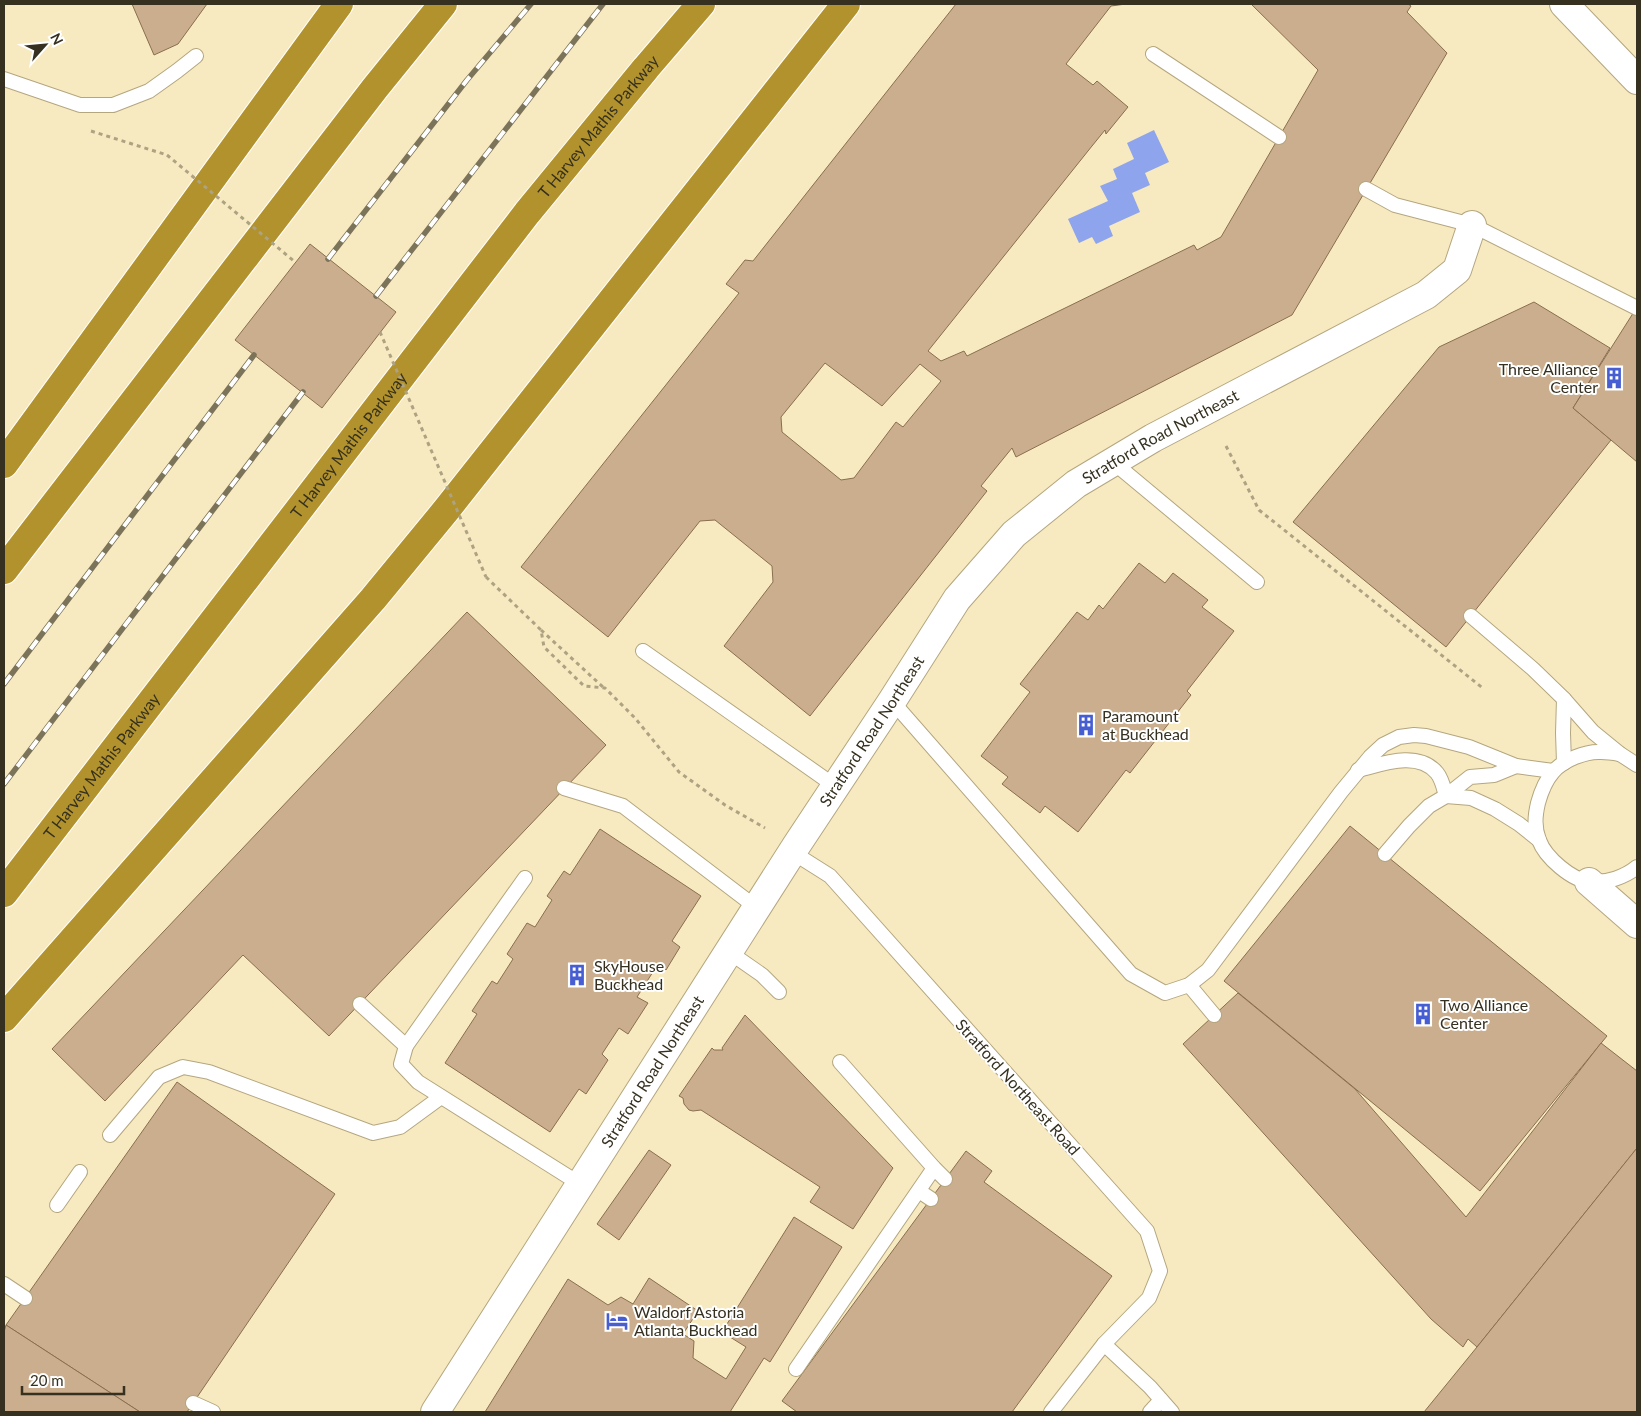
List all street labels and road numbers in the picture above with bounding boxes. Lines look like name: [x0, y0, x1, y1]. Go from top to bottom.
street label: T Harvey Mathis Parkway: [534, 50, 662, 201]
street label: T Harvey Mathis Parkway: [286, 368, 411, 522]
street label: Stratford Road Northeast: [1078, 385, 1242, 487]
street label: Stratford Road Northeast: [815, 652, 928, 810]
street label: T Harvey Mathis Parkway: [39, 689, 164, 843]
street label: Stratford Road Northeast: [596, 991, 707, 1151]
street label: Stratford Northeast Road: [952, 1015, 1084, 1158]

